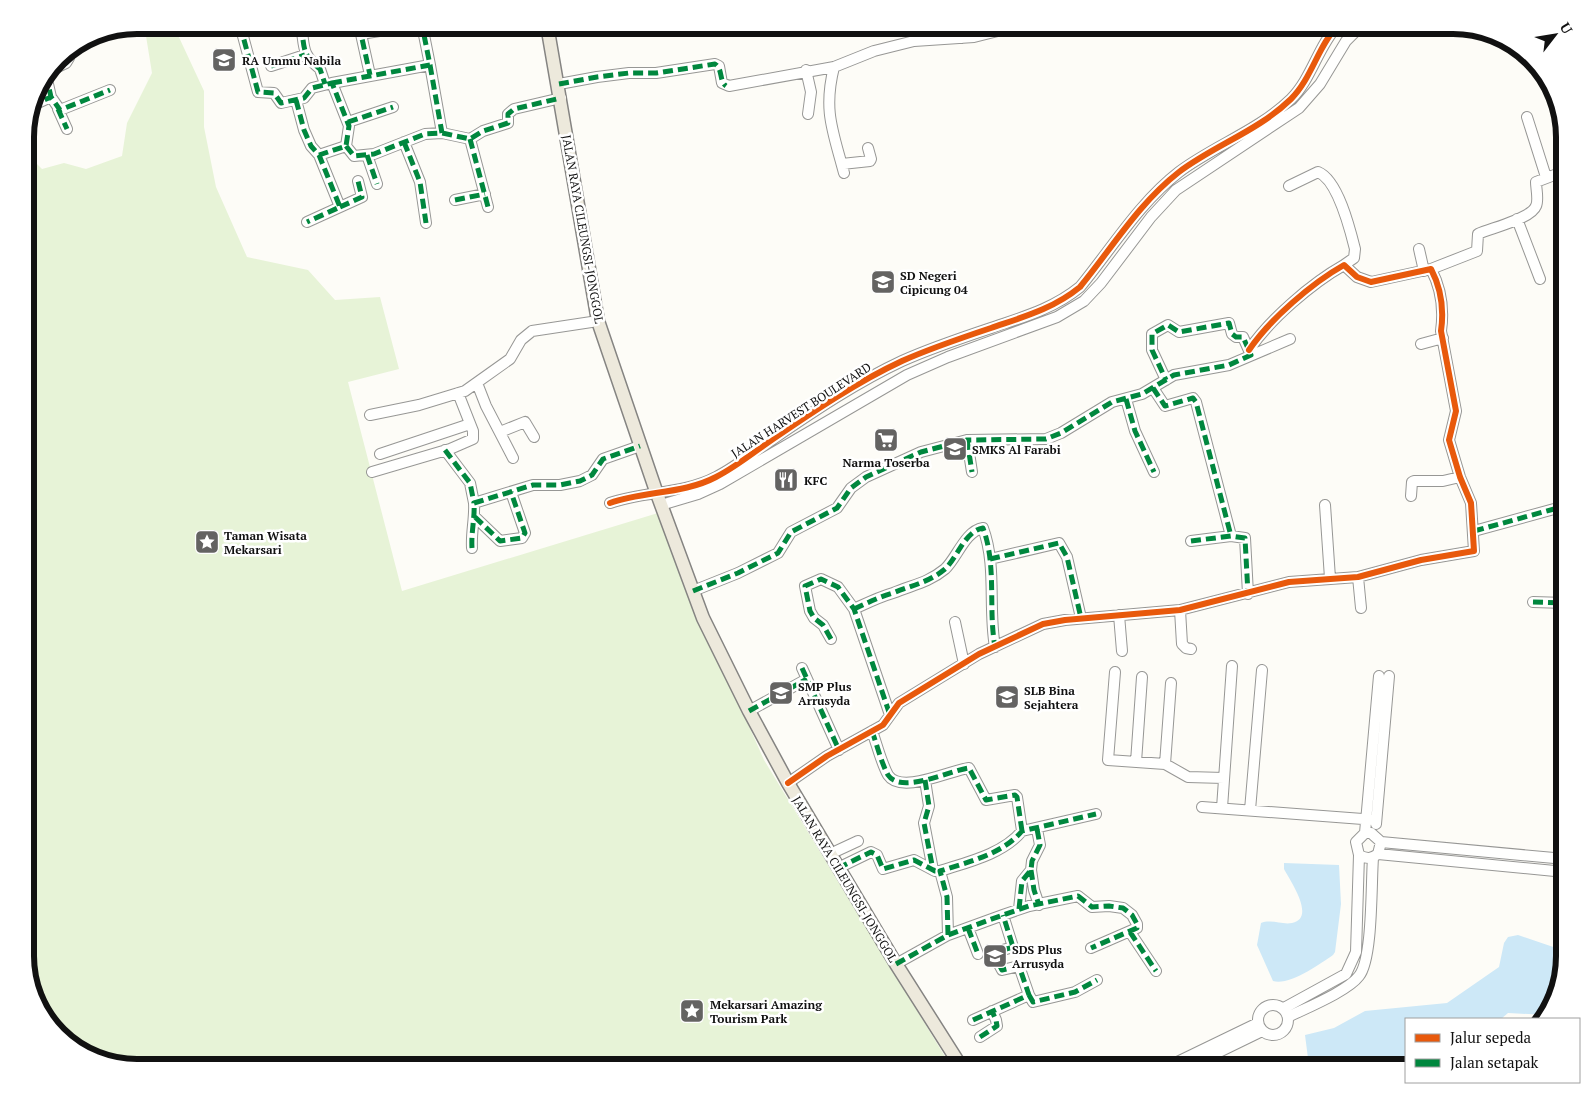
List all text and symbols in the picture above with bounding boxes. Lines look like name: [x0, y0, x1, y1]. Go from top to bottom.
north arrow: [1530, 10, 1580, 60]
text: U: [1556, 19, 1577, 37]
school or university icon: RA Ummu Nabila: [211, 47, 237, 73]
place label: RA Ummu Nabila: [242, 53, 341, 68]
street label: JALAN RAYA CILEUNGSI-JONGGOL: [559, 134, 607, 325]
place label: SD Negeri Cipicung 04: [900, 268, 968, 297]
school or university icon: SD Negeri Cipicung 04: [870, 269, 896, 295]
street label: JALAN HARVEST BOULEVARD: [728, 359, 874, 461]
supermarket icon: Narma Toserba: [873, 427, 899, 453]
school or university icon: SMKS Al Farabi: [942, 436, 968, 462]
place label: SMKS Al Farabi: [972, 442, 1061, 457]
place label: Narma Toserba: [842, 455, 930, 470]
restaurant icon: KFC: [773, 467, 799, 493]
place label: KFC: [804, 473, 827, 488]
place label: Taman Wisata Mekarsari: [224, 528, 307, 557]
place icon: Taman Wisata Mekarsari: [194, 529, 220, 555]
place label: SMP Plus Arrusyda: [798, 679, 852, 708]
school or university icon: SMP Plus Arrusyda: [768, 680, 794, 706]
place label: SLB Bina Sejahtera: [1024, 683, 1079, 712]
school or university icon: SLB Bina Sejahtera: [994, 684, 1020, 710]
street label: JALAN RAYA CILEUNGSI-JONGGOL: [789, 793, 901, 965]
place label: SDS Plus Arrusyda: [1012, 942, 1065, 971]
school or university icon: SDS Plus Arrusyda: [982, 943, 1008, 969]
place label: Mekarsari Amazing Tourism Park: [710, 997, 822, 1026]
place icon: Mekarsari Amazing Tourism Park: [679, 998, 705, 1024]
legend: [1405, 1018, 1580, 1083]
text: Jalur sepeda: [1450, 1027, 1532, 1047]
text: Jalan setapak: [1450, 1052, 1539, 1072]

